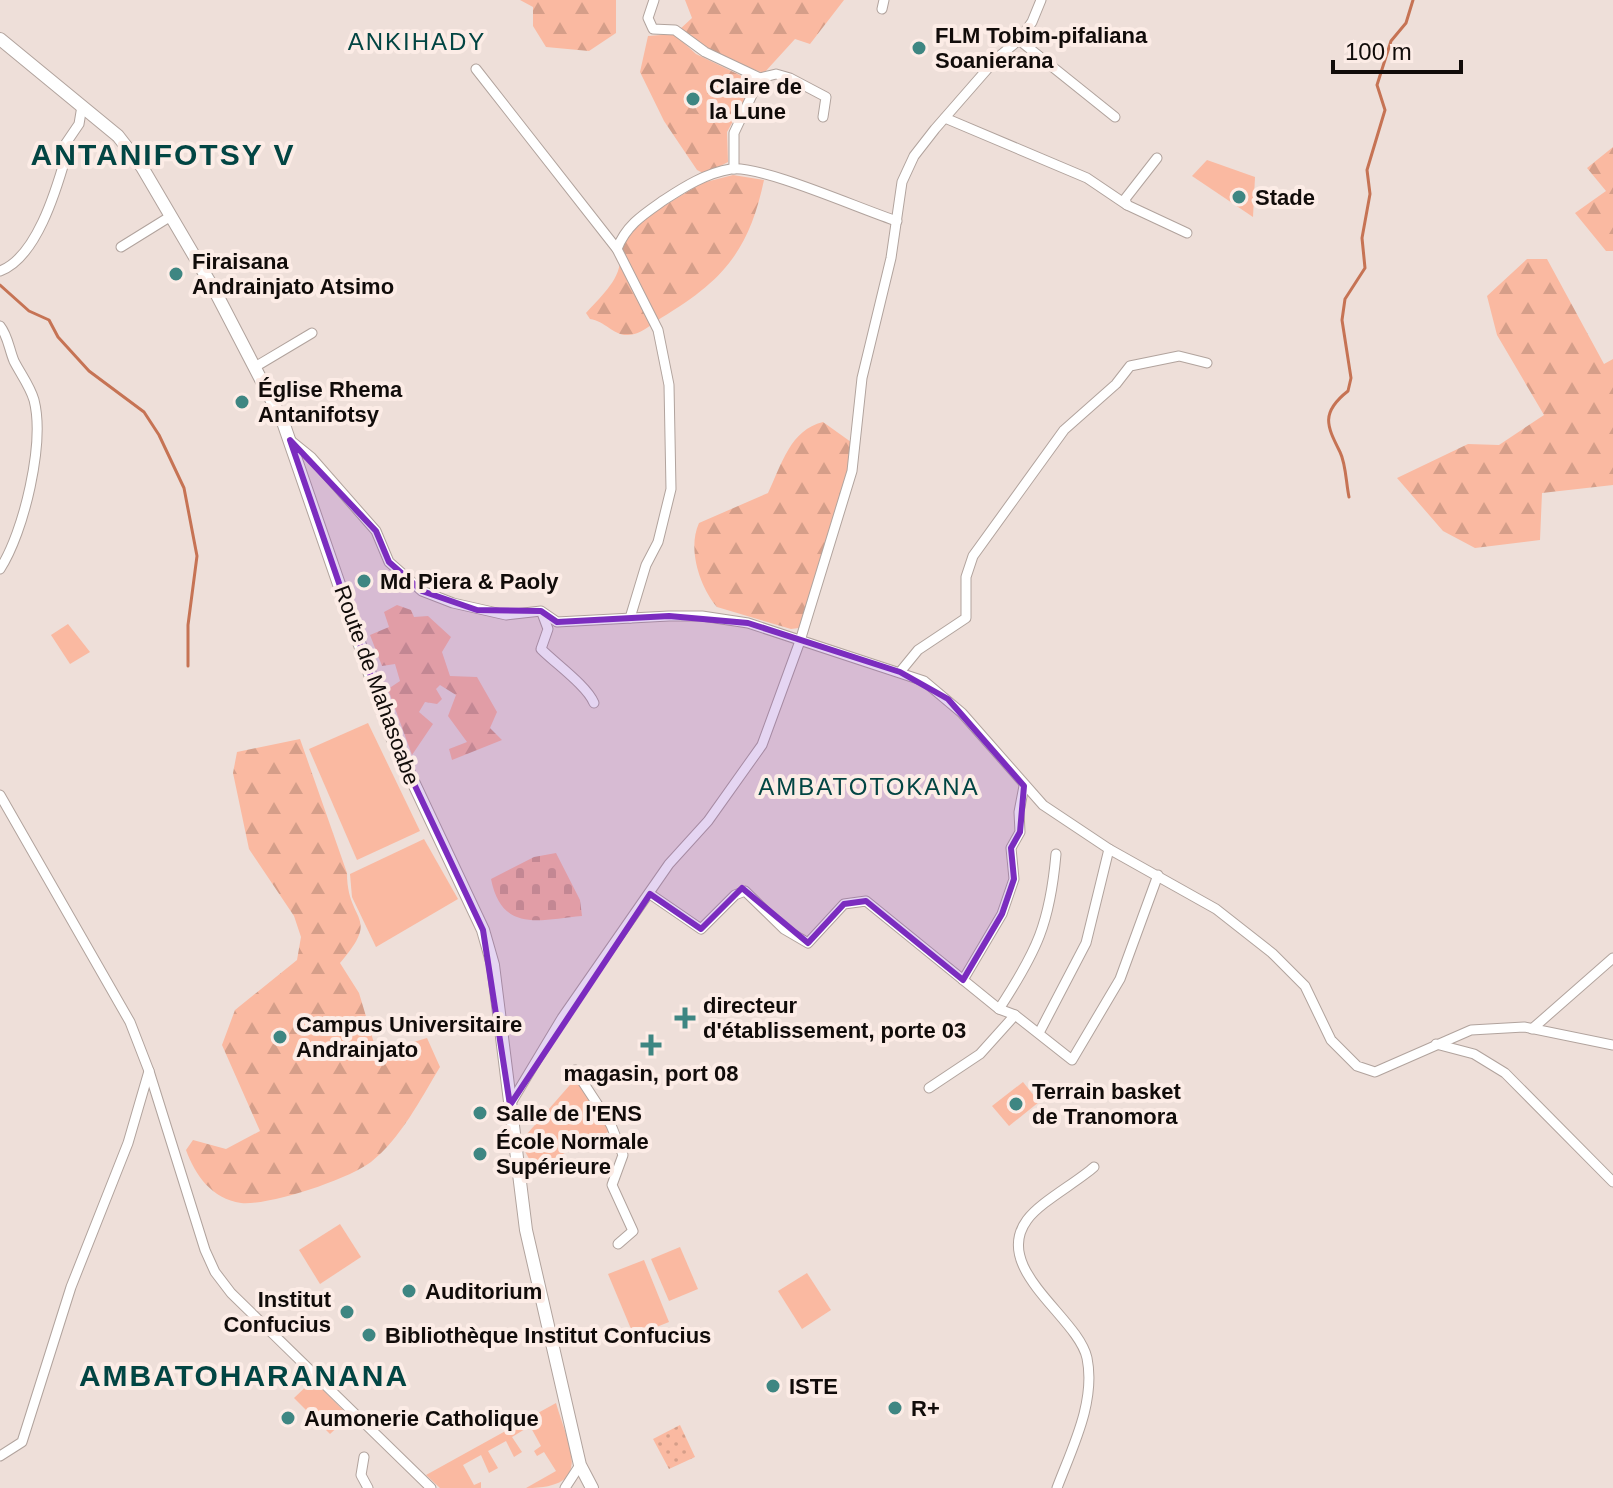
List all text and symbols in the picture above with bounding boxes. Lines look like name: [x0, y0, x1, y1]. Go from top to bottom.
place label: FLM Tobim-pifaliana Soanierana: [935, 23, 1148, 73]
scale bar: [1333, 24, 1461, 74]
district label: ANKIHADY: [348, 28, 486, 55]
text: 100 m: [1345, 38, 1412, 65]
marker: FLM Tobim-pifaliana Soanierana: [910, 39, 928, 57]
place label: Claire de la Lune: [709, 74, 802, 124]
marker: Claire de la Lune: [684, 90, 702, 108]
district label: ANTANIFOTSY V: [31, 138, 295, 171]
place label: Stade: [1255, 185, 1315, 210]
marker: Stade: [1230, 188, 1248, 206]
place label: Firaisana Andrainjato Atsimo: [192, 249, 394, 299]
marker: Firaisana Andrainjato Atsimo: [167, 265, 185, 283]
place label: Église Rhema Antanifotsy: [258, 377, 403, 427]
marker: Église Rhema Antanifotsy: [233, 393, 251, 411]
place label: Md Piera & Paoly: [380, 569, 559, 594]
marker: Md Piera & Paoly: [355, 572, 373, 590]
street label: Route de Mahasoabe: [329, 582, 425, 788]
district label: AMBATOTOKANA: [758, 773, 980, 800]
place label: directeur d'établissement, porte 03: [703, 993, 966, 1043]
marker: directeur d'établissement, porte 03: [674, 1007, 696, 1029]
place label: Campus Universitaire Andrainjato: [296, 1012, 522, 1062]
marker: Campus Universitaire Andrainjato: [271, 1028, 289, 1046]
marker: magasin, port 08: [640, 1034, 662, 1056]
place label: magasin, port 08: [564, 1061, 738, 1086]
place label: Terrain basket de Tranomora: [1032, 1079, 1181, 1129]
marker: Terrain basket de Tranomora: [1007, 1095, 1025, 1113]
place label: Salle de l'ENS: [496, 1101, 642, 1126]
marker: Salle de l'ENS: [471, 1104, 489, 1122]
place label: École Normale Supérieure: [496, 1129, 649, 1179]
marker: École Normale Supérieure: [471, 1145, 489, 1163]
place label: Auditorium: [425, 1279, 542, 1304]
marker: Auditorium: [400, 1282, 418, 1300]
place label: Institut Confucius: [223, 1287, 332, 1337]
marker: Institut Confucius: [338, 1303, 356, 1321]
place label: Bibliothèque Institut Confucius: [385, 1323, 711, 1348]
marker: Bibliothèque Institut Confucius: [360, 1326, 378, 1344]
district label: AMBATOHARANANA: [79, 1359, 409, 1392]
place label: ISTE: [789, 1374, 838, 1399]
marker: ISTE: [764, 1377, 782, 1395]
place label: R+: [911, 1396, 940, 1421]
marker: R+: [886, 1399, 904, 1417]
place label: Aumonerie Catholique: [304, 1406, 539, 1431]
marker: Aumonerie Catholique: [279, 1409, 297, 1427]

